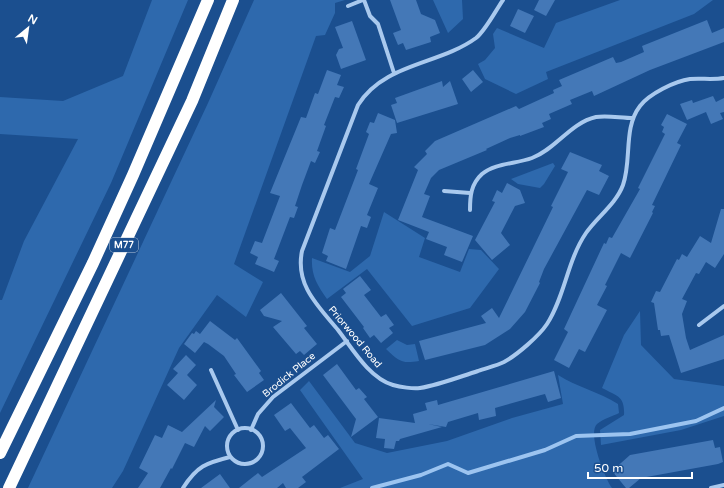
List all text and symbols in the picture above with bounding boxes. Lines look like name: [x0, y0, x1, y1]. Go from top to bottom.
north arrow: [8, 8, 48, 48]
text: N: [26, 12, 40, 28]
road number: M77: [110, 238, 138, 252]
street label: Priorwood Road: [326, 304, 384, 370]
street label: Brodick Place: [260, 350, 318, 400]
scale bar: [588, 454, 692, 480]
text: 50 m: [594, 461, 623, 475]

